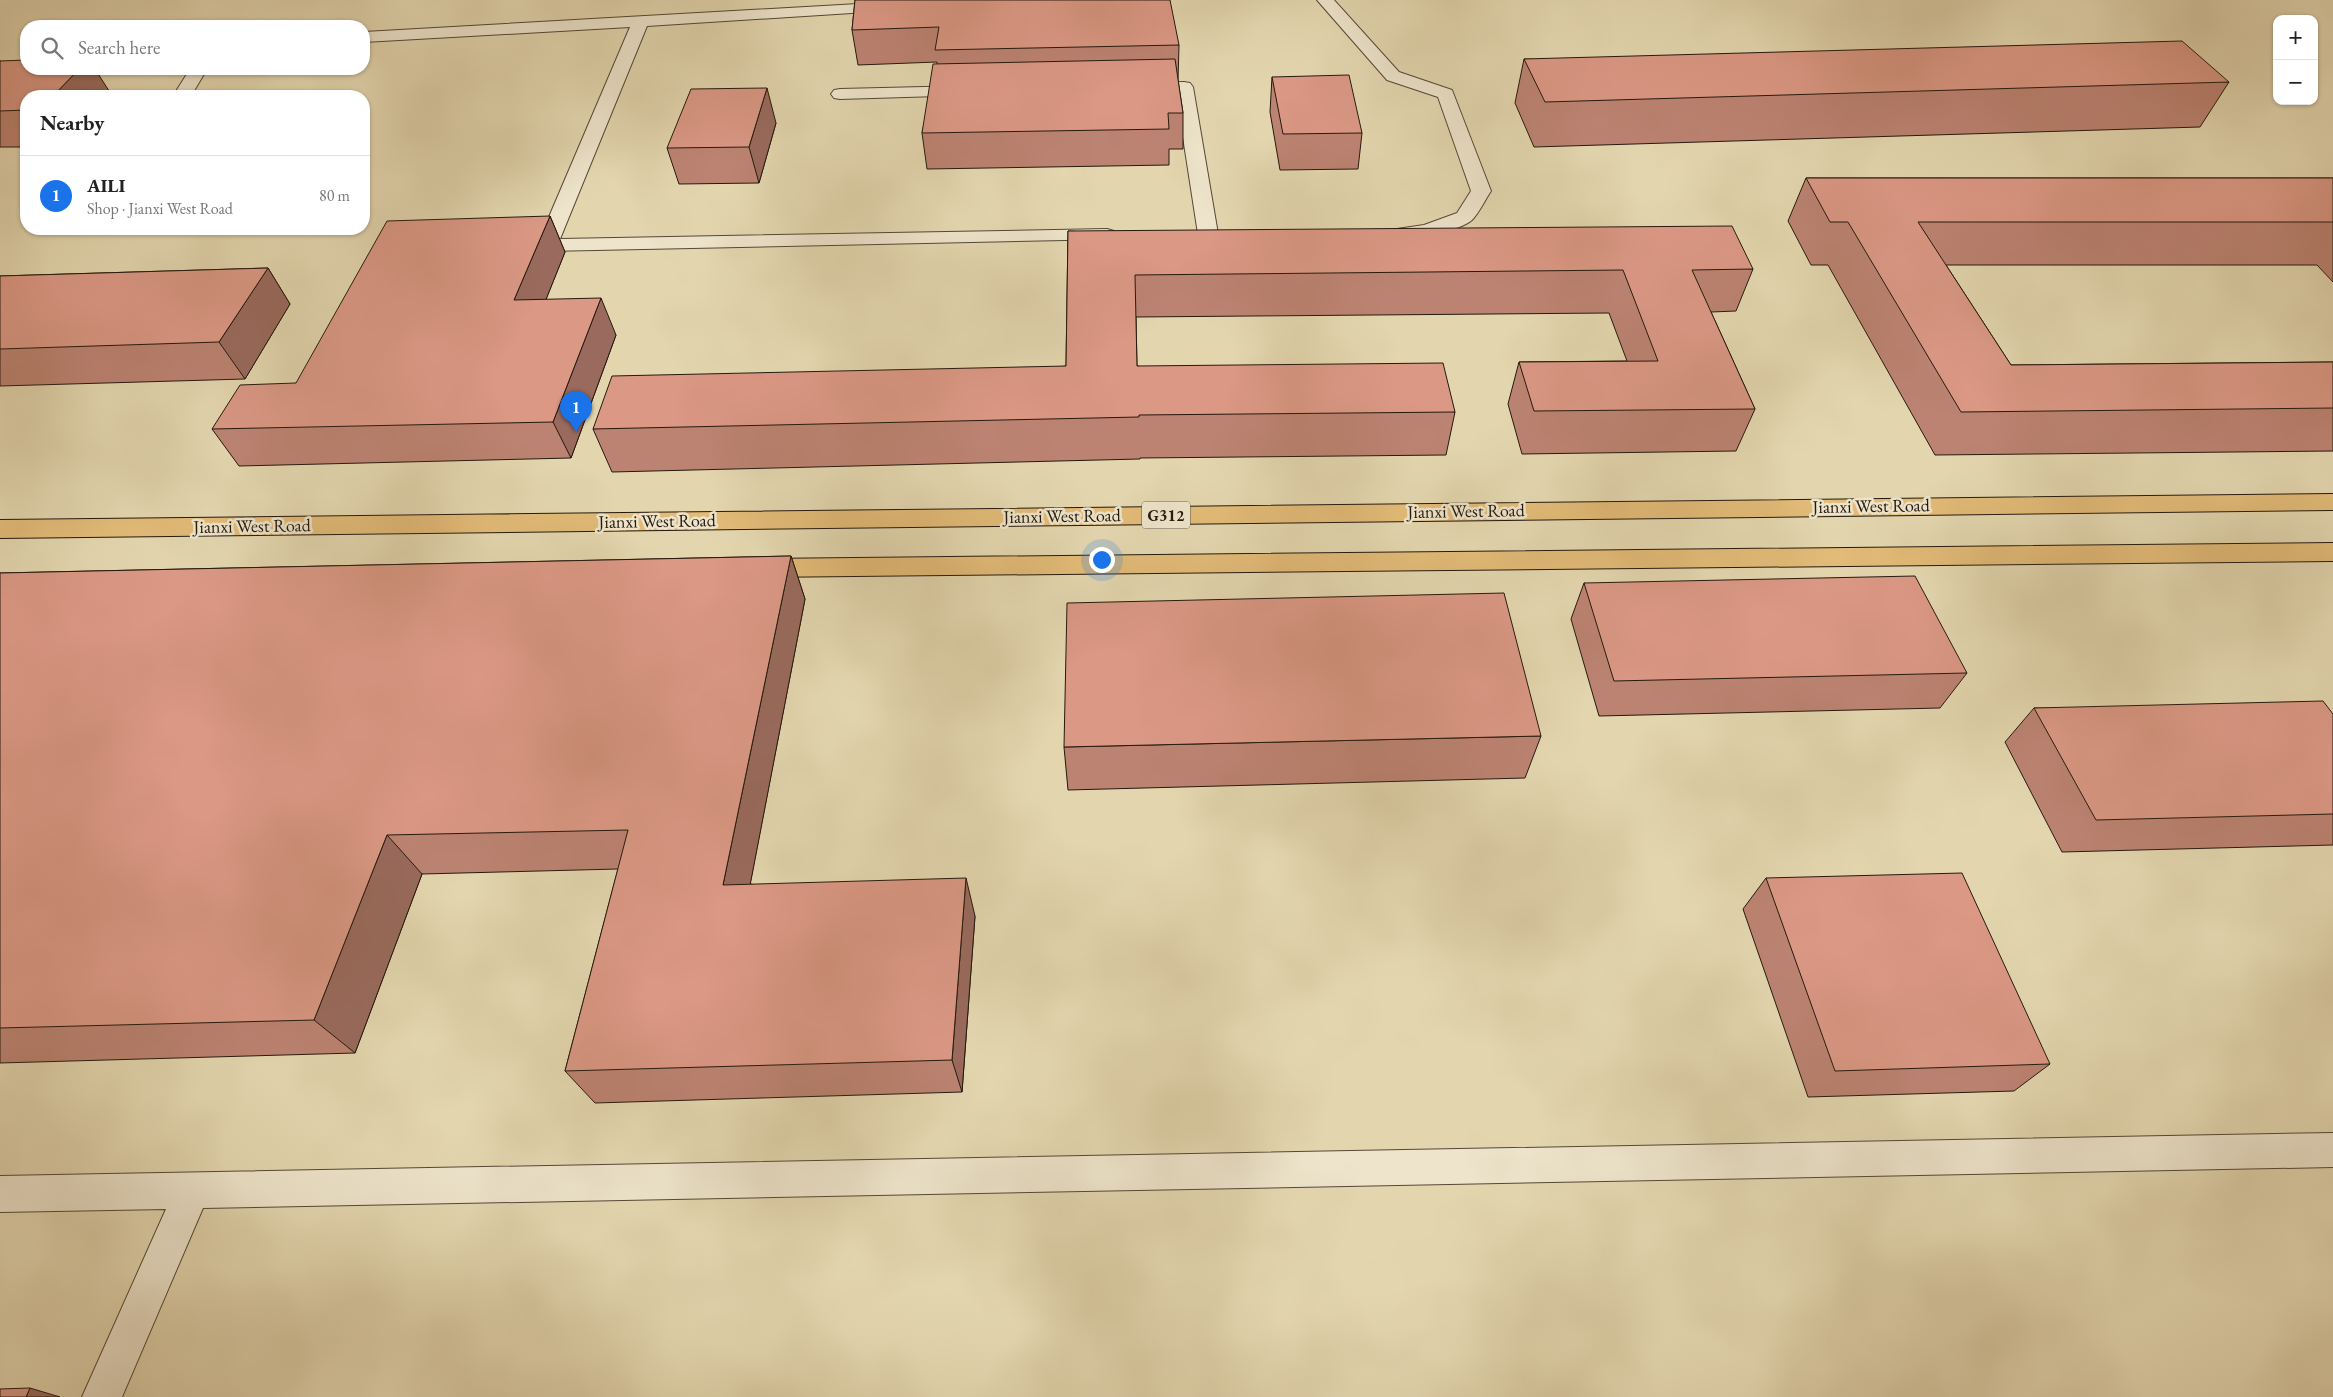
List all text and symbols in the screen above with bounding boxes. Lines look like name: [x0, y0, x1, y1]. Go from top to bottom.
map controls: [2273, 15, 2318, 105]
button: +: [2273, 15, 2318, 60]
search box: [20, 20, 370, 75]
icon: search: [38, 34, 66, 62]
text: Search here: [78, 35, 160, 60]
button: −: [2273, 60, 2318, 105]
text: Nearby: [40, 109, 104, 136]
text: AILI: [87, 173, 125, 198]
text: 1: [52, 185, 60, 206]
text: 80 m: [319, 185, 350, 206]
text: Shop · Jianxi West Road: [87, 198, 233, 219]
pin: 1: [560, 391, 592, 432]
street label: Jianxi West Road: [1810, 493, 1931, 518]
street label: Jianxi West Road: [1405, 498, 1526, 523]
road number: G312: [1142, 502, 1190, 528]
street label: Jianxi West Road: [1001, 503, 1122, 528]
street label: Jianxi West Road: [596, 508, 717, 533]
street label: Jianxi West Road: [191, 513, 312, 538]
your location: [1089, 547, 1115, 573]

